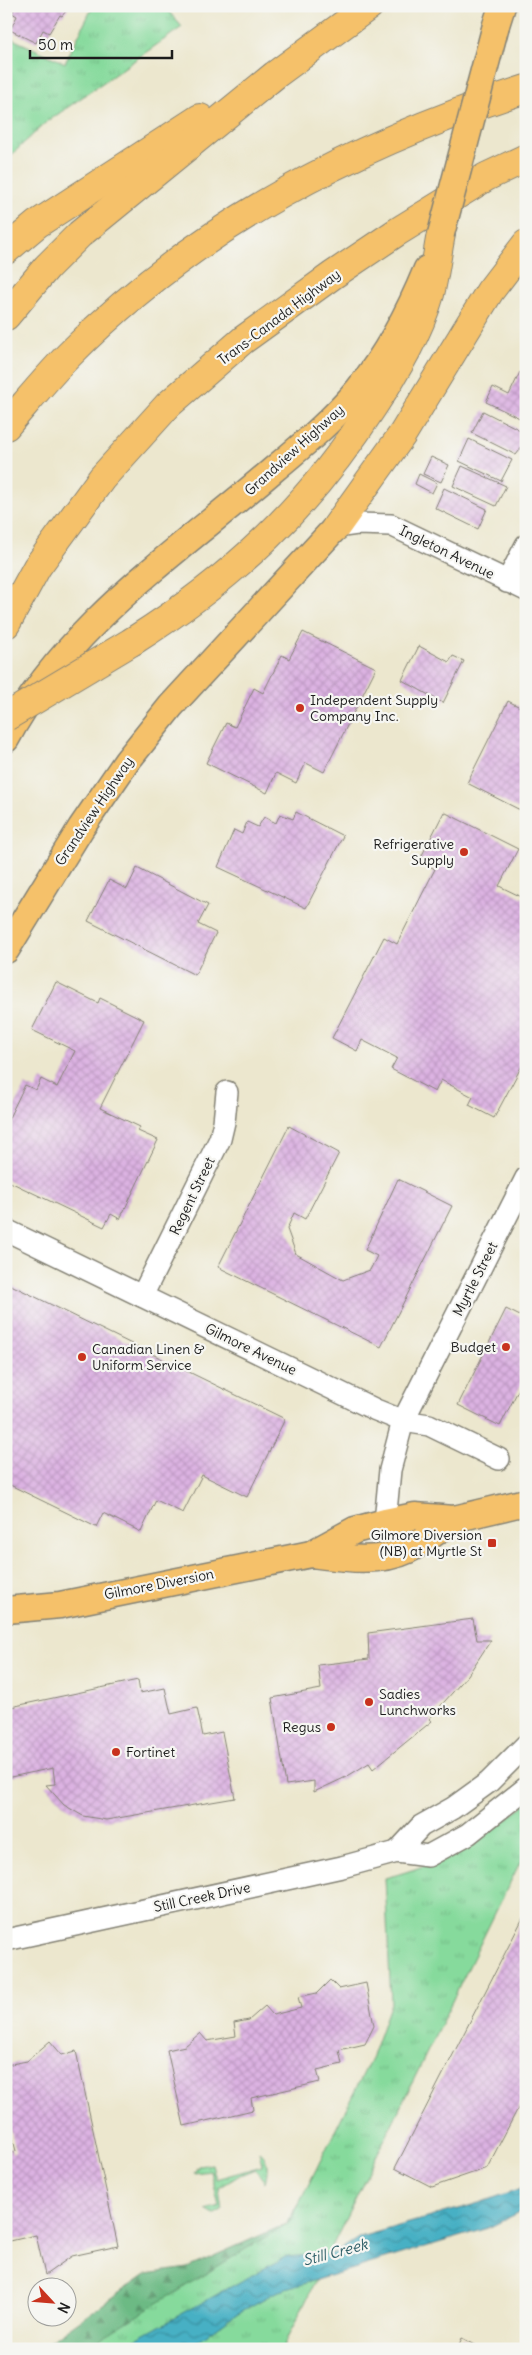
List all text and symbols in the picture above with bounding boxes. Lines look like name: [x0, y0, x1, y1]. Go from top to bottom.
scale bar: [30, 28, 172, 60]
text: 50 m: [38, 35, 73, 54]
street label: Trans-Canada Highway: [214, 265, 344, 369]
street label: Grandview Highway: [241, 401, 347, 499]
street label: Ingleton Avenue: [397, 521, 497, 583]
place label: Independent Supply Company Inc.: [310, 691, 438, 725]
marker: Independent Supply Company Inc.: [294, 702, 306, 714]
street label: Grandview Highway: [51, 753, 137, 869]
place label: Refrigerative Supply: [373, 835, 454, 869]
marker: Refrigerative Supply: [458, 846, 470, 858]
street label: Regent Street: [165, 1154, 219, 1238]
street label: Myrtle Street: [449, 1239, 502, 1319]
street label: Gilmore Avenue: [202, 1319, 300, 1379]
place label: Budget: [450, 1338, 496, 1356]
place label: Canadian Linen & Uniform Service: [92, 1340, 205, 1374]
marker: Budget: [500, 1341, 512, 1353]
marker: Canadian Linen & Uniform Service: [76, 1351, 88, 1363]
place label: Gilmore Diversion (NB) at Myrtle St: [371, 1526, 482, 1560]
marker: Gilmore Diversion (NB) at Myrtle St: [486, 1537, 498, 1549]
street label: Gilmore Diversion: [103, 1565, 215, 1603]
place label: Sadies Lunchworks: [379, 1685, 456, 1719]
marker: Sadies Lunchworks: [363, 1696, 375, 1708]
place label: Regus: [282, 1718, 321, 1736]
marker: Regus: [325, 1721, 337, 1733]
place label: Fortinet: [126, 1743, 175, 1761]
marker: Fortinet: [110, 1746, 122, 1758]
street label: Still Creek Drive: [152, 1878, 252, 1916]
water label: Still Creek: [301, 2234, 371, 2270]
north arrow: [28, 2278, 78, 2328]
text: N: [53, 2299, 74, 2316]

